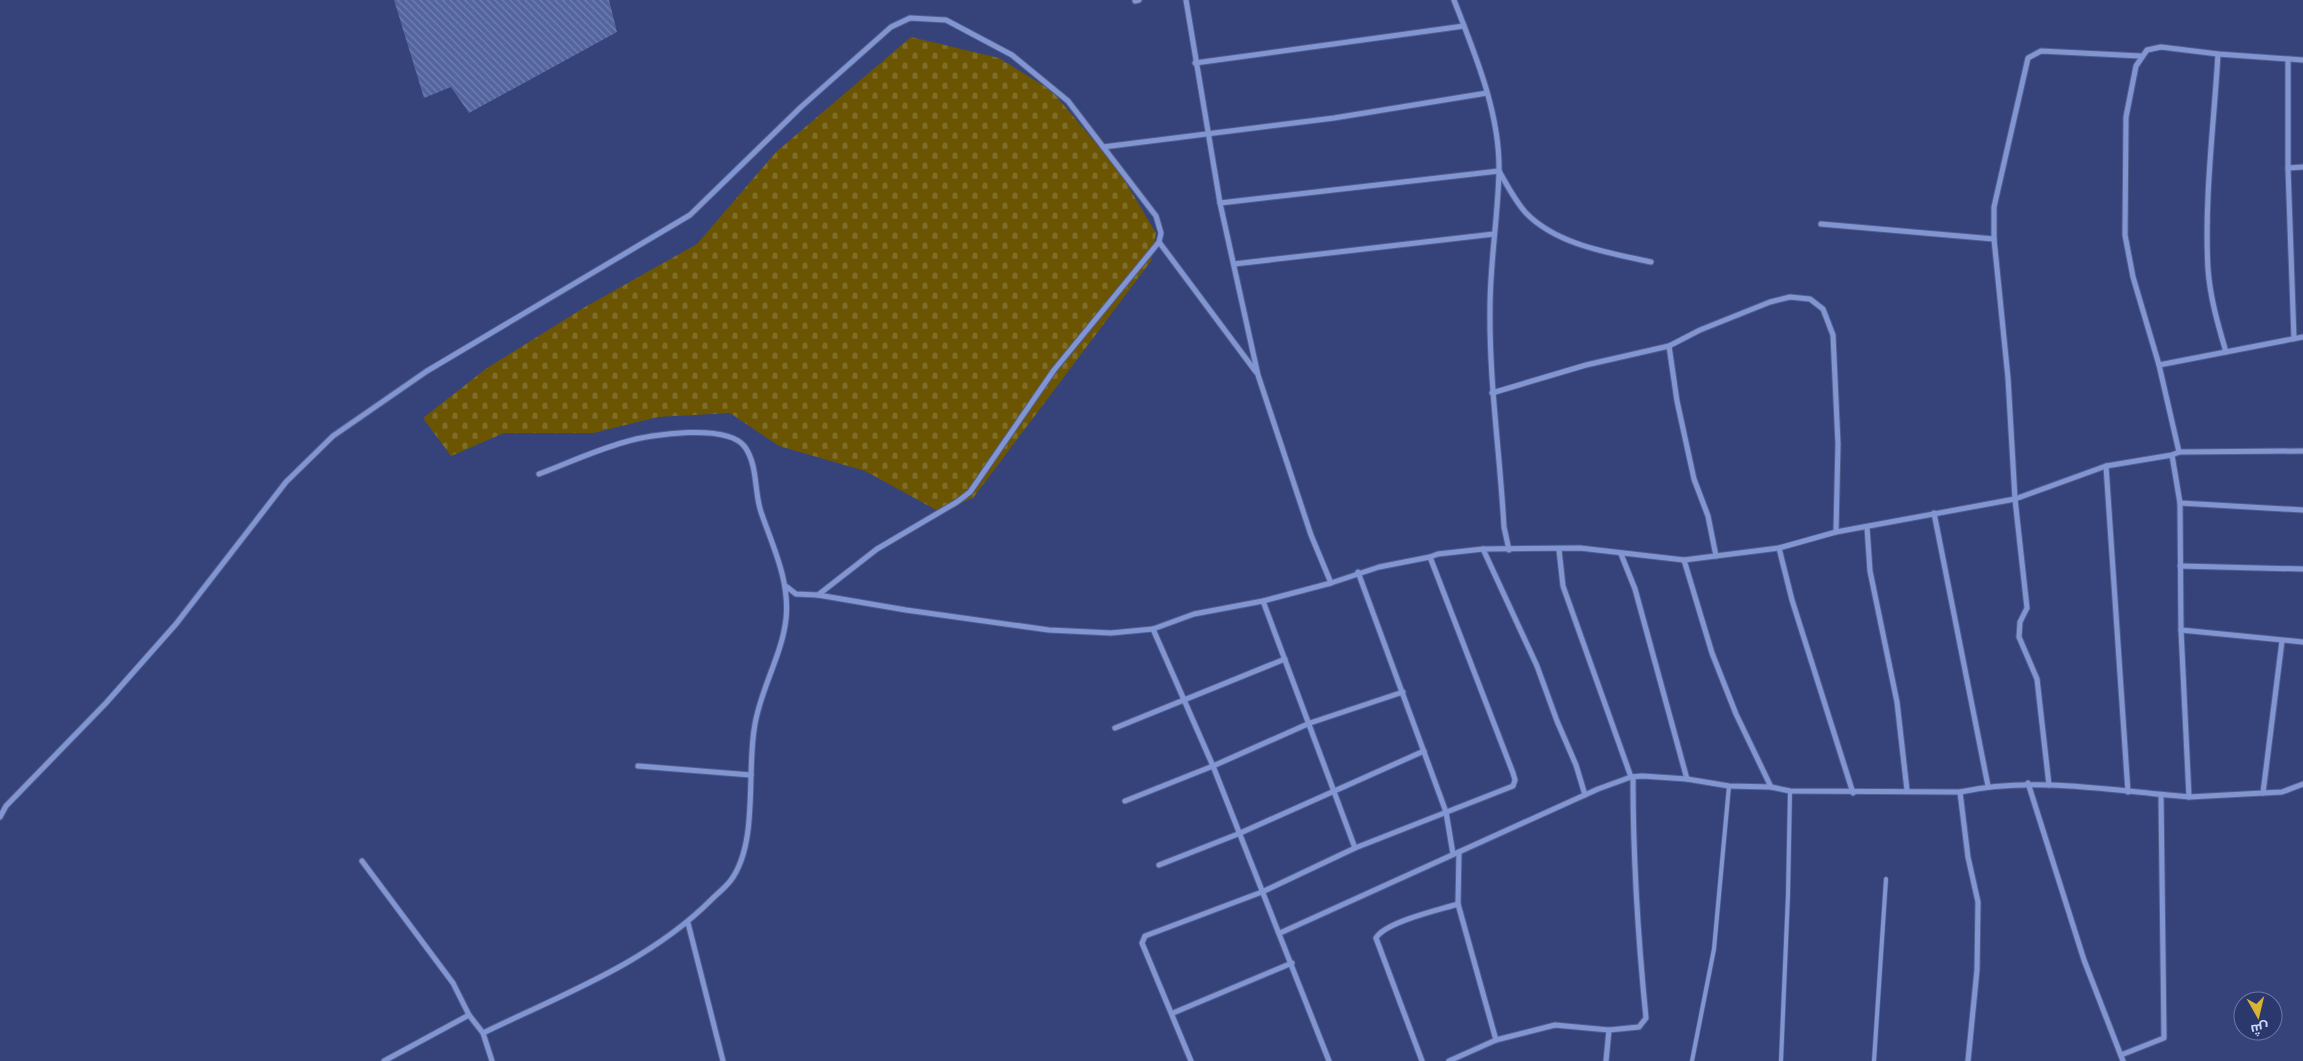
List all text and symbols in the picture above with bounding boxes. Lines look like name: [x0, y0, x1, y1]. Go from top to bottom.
north arrow: [2233, 991, 2283, 1041]
text: ش: [2250, 1019, 2270, 1040]

